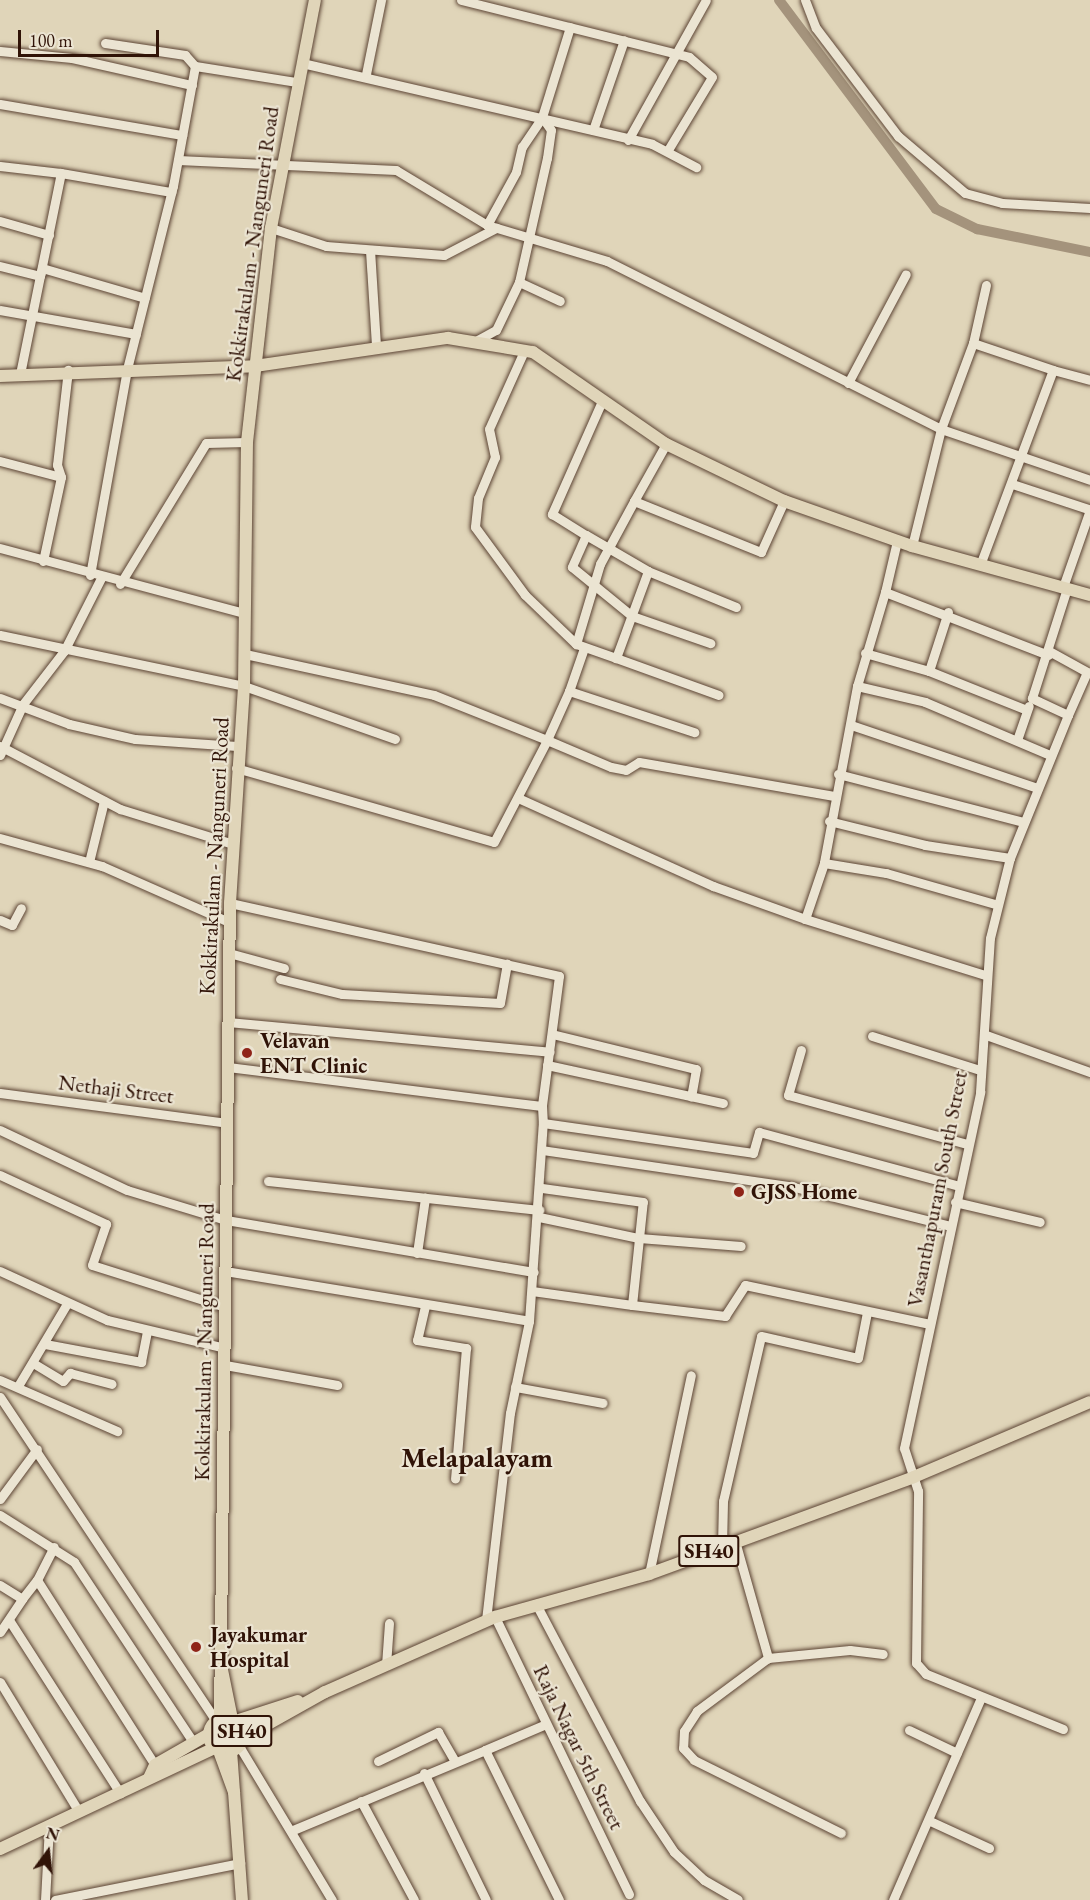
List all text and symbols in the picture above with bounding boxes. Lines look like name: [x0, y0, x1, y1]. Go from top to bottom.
scale bar: [21, 18, 162, 56]
text: 100 m: [29, 29, 73, 52]
street label: Kokkirakulam - Nanguneri Road: [220, 105, 284, 383]
street label: Kokkirakulam - Nanguneri Road: [194, 717, 234, 995]
place label: Velavan ENT Clinic: [260, 1027, 367, 1078]
marker: Velavan ENT Clinic: [238, 1044, 256, 1062]
street label: Nethaji Street: [57, 1069, 175, 1109]
street label: Vasanthapuram South Street: [901, 1069, 973, 1309]
place label: GJSS Home: [751, 1179, 857, 1205]
marker: GJSS Home: [732, 1185, 746, 1199]
street label: Kokkirakulam - Nanguneri Road: [188, 1203, 220, 1481]
district label: Melapalayam: [401, 1440, 553, 1474]
road number: SH40: [678, 1533, 740, 1569]
place label: Jayakumar Hospital: [210, 1621, 307, 1672]
marker: Jayakumar Hospital: [187, 1638, 205, 1656]
street label: Raja Nagar 5th Street: [528, 1660, 630, 1834]
road number: SH40: [210, 1713, 274, 1749]
north arrow: [18, 1822, 78, 1882]
text: N: [44, 1822, 62, 1846]

